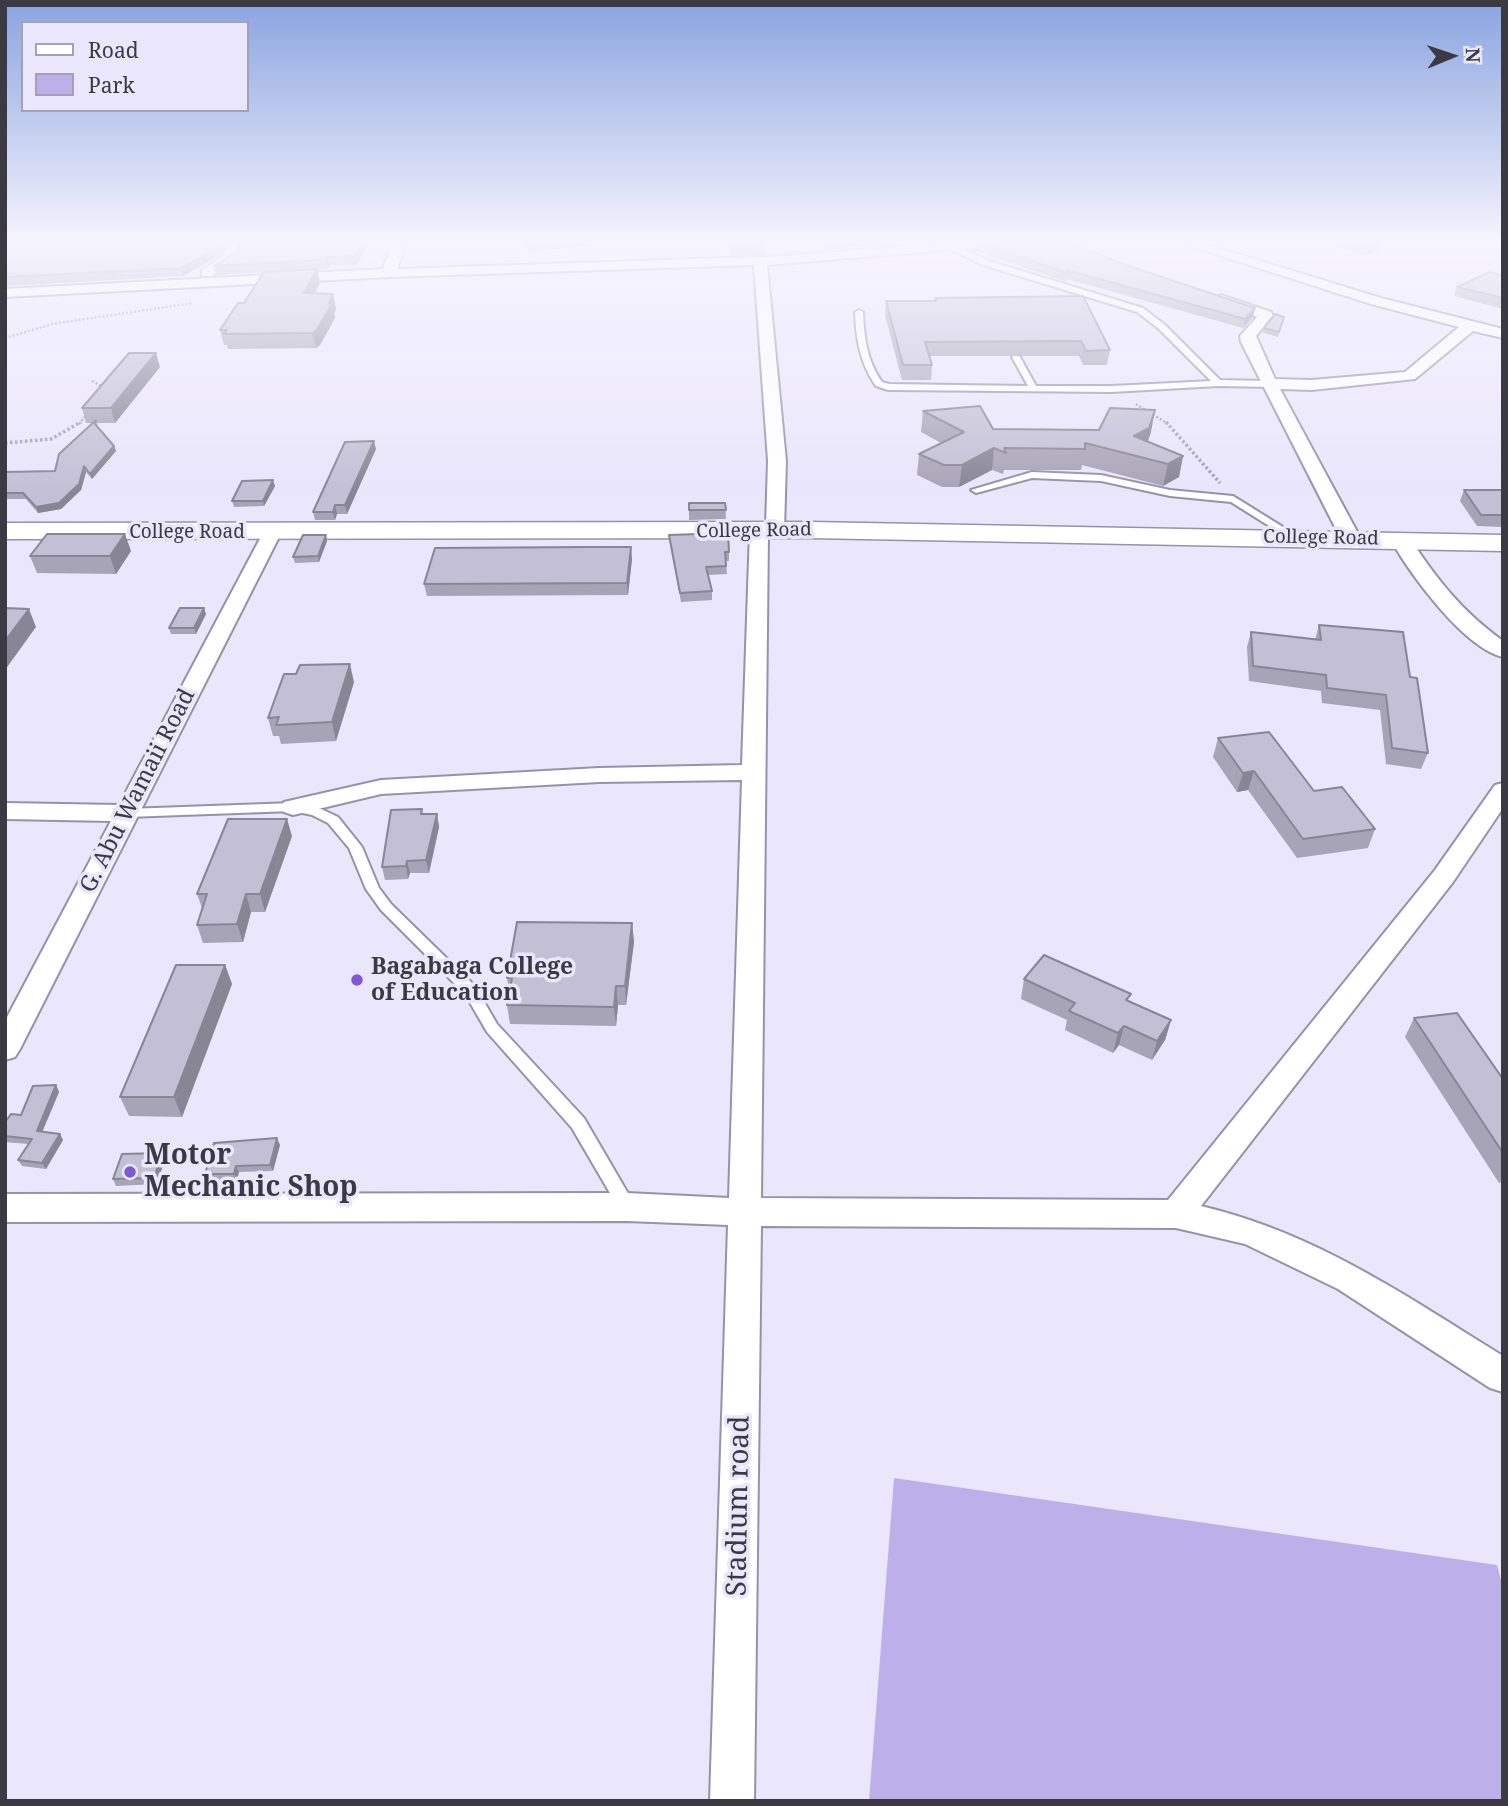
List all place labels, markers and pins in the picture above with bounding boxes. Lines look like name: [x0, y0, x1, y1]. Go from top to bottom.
place label: Bagabaga College of Education: [371, 953, 573, 1007]
marker: Bagabaga College of Education: [349, 972, 365, 988]
place label: Motor Mechanic Shop: [144, 1139, 358, 1205]
marker: Motor Mechanic Shop: [122, 1164, 138, 1180]

